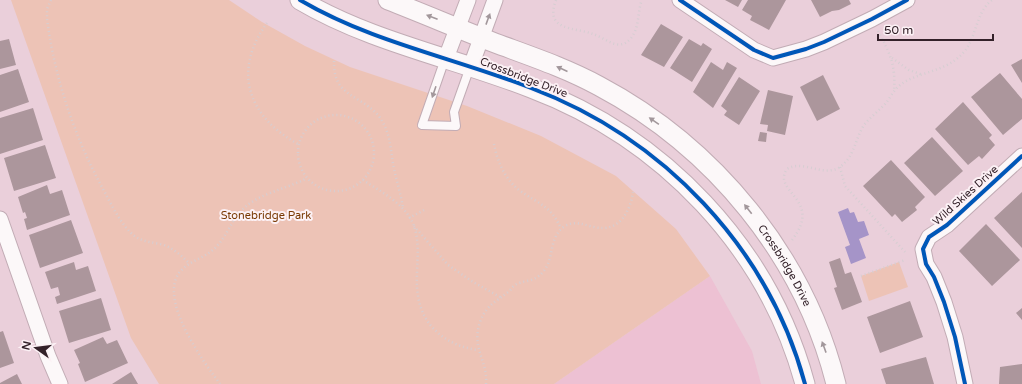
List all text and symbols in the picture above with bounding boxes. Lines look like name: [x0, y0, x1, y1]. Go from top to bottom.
one-way arrow: [485, 12, 491, 24]
one-way arrow: [426, 13, 438, 19]
scale bar: [878, 16, 993, 42]
text: 50 m: [884, 23, 913, 37]
street label: Crossbridge Drive: [478, 55, 569, 100]
one-way arrow: [556, 66, 568, 72]
one-way arrow: [431, 86, 437, 98]
one-way arrow: [648, 117, 659, 125]
street label: Wild Skies Drive: [930, 163, 1001, 228]
one-way arrow: [744, 204, 752, 215]
park label: Stonebridge Park: [221, 209, 311, 222]
street label: Crossbridge Drive: [755, 222, 814, 309]
north arrow: [16, 328, 56, 368]
text: N: [19, 340, 34, 352]
one-way arrow: [820, 340, 826, 352]

